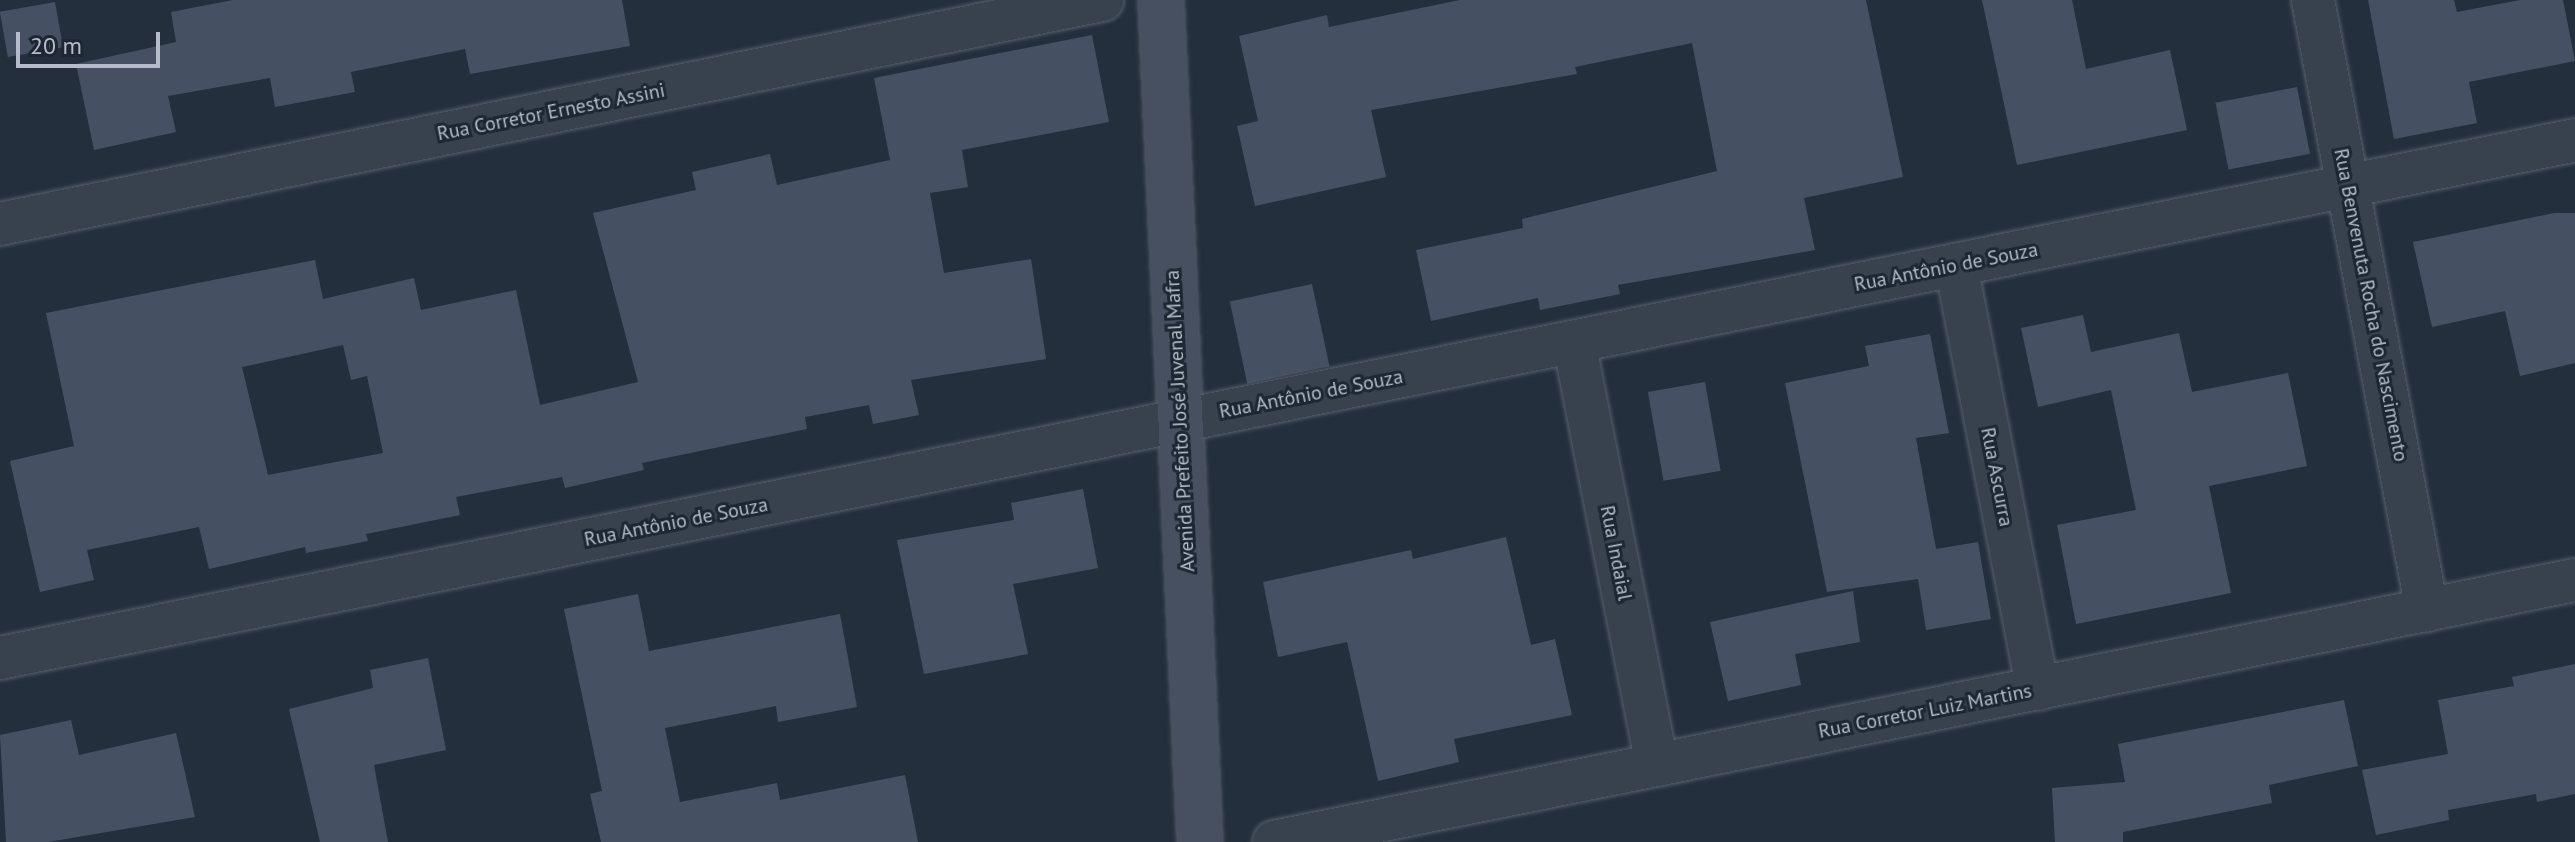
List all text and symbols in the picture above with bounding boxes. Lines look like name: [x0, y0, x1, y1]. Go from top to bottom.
scale bar: [20, 16, 164, 66]
text: 20 m: [30, 30, 82, 61]
street label: Rua Corretor Ernesto Assini: [435, 78, 667, 146]
street label: Rua Benvenuta Rocha do Nascimento: [2329, 146, 2413, 464]
street label: Rua Antônio de Souza: [1852, 237, 2040, 297]
street label: Avenida Prefeito José Juvenal Mafra: [1160, 269, 1200, 573]
street label: Rua Antônio de Souza: [1217, 364, 1405, 424]
street label: Rua Ascurra: [1976, 425, 2018, 529]
street label: Rua Antônio de Souza: [582, 492, 770, 552]
street label: Rua Indaial: [1595, 503, 1637, 603]
street label: Rua Corretor Luiz Martins: [1816, 678, 2034, 744]

